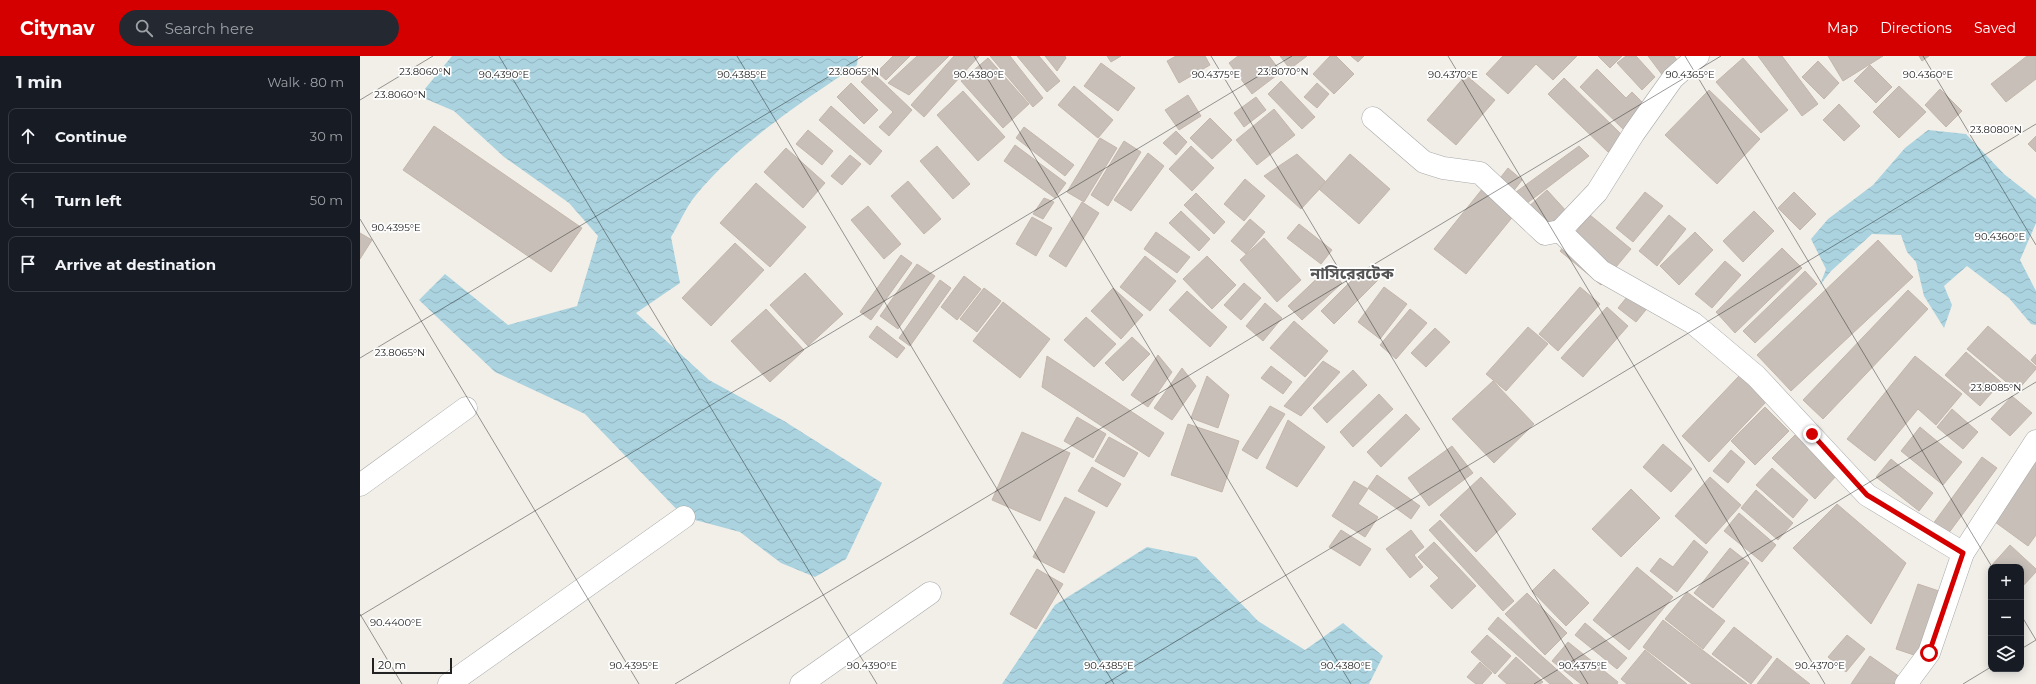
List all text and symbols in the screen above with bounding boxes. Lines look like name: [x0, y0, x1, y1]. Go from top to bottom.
search box: [119, 10, 399, 46]
text: Citynav: [20, 17, 95, 40]
icon: search: [133, 17, 155, 39]
text: Search here: [165, 19, 254, 38]
text: Map: [1827, 19, 1858, 37]
text: Directions: [1880, 19, 1952, 37]
text: Saved: [1974, 19, 2016, 37]
text: 23.8060°N: [399, 65, 451, 78]
text: 23.8065°N: [829, 65, 879, 78]
text: 23.8070°N: [1257, 65, 1309, 78]
text: 90.4390°E: [479, 68, 529, 81]
text: 90.4385°E: [717, 68, 767, 81]
text: 90.4380°E: [954, 68, 1005, 81]
text: 90.4375°E: [1192, 68, 1241, 81]
text: 90.4370°E: [1428, 68, 1478, 81]
text: 90.4365°E: [1665, 68, 1715, 81]
text: 90.4360°E: [1903, 68, 1953, 81]
text: 1 min: [16, 72, 62, 92]
text: Walk · 80 m: [267, 74, 344, 90]
text: 23.8060°N: [374, 88, 426, 101]
text: 23.8080°N: [1970, 123, 2022, 136]
icon: ahead: [17, 125, 39, 147]
text: Continue: [55, 127, 127, 146]
text: 30 m: [310, 128, 343, 144]
icon: left: [17, 189, 39, 211]
text: Turn left: [55, 191, 122, 210]
text: 50 m: [310, 192, 343, 208]
text: 90.4395°E: [371, 221, 421, 234]
text: 90.4360°E: [1975, 230, 2025, 243]
icon: arrive: [17, 253, 39, 275]
text: Arrive at destination: [55, 255, 216, 274]
district label: নাসিরেরটেক: [1309, 264, 1395, 283]
text: 23.8065°N: [375, 346, 425, 359]
text: 23.8085°N: [1971, 381, 2021, 394]
route end: [1803, 425, 1821, 443]
map controls: [1988, 564, 2024, 672]
button: +: [1988, 564, 2024, 600]
button: −: [1988, 600, 2024, 636]
text: 90.4400°E: [370, 616, 422, 629]
button: layers: [1988, 636, 2024, 672]
route start: [1920, 644, 1938, 662]
scale bar: [372, 656, 452, 675]
text: 20 m: [378, 658, 406, 672]
text: 90.4395°E: [609, 659, 659, 672]
text: 90.4390°E: [847, 659, 897, 672]
text: 90.4385°E: [1084, 659, 1134, 672]
text: 90.4380°E: [1321, 659, 1372, 672]
text: 90.4375°E: [1559, 659, 1608, 672]
text: 90.4370°E: [1795, 659, 1845, 672]

